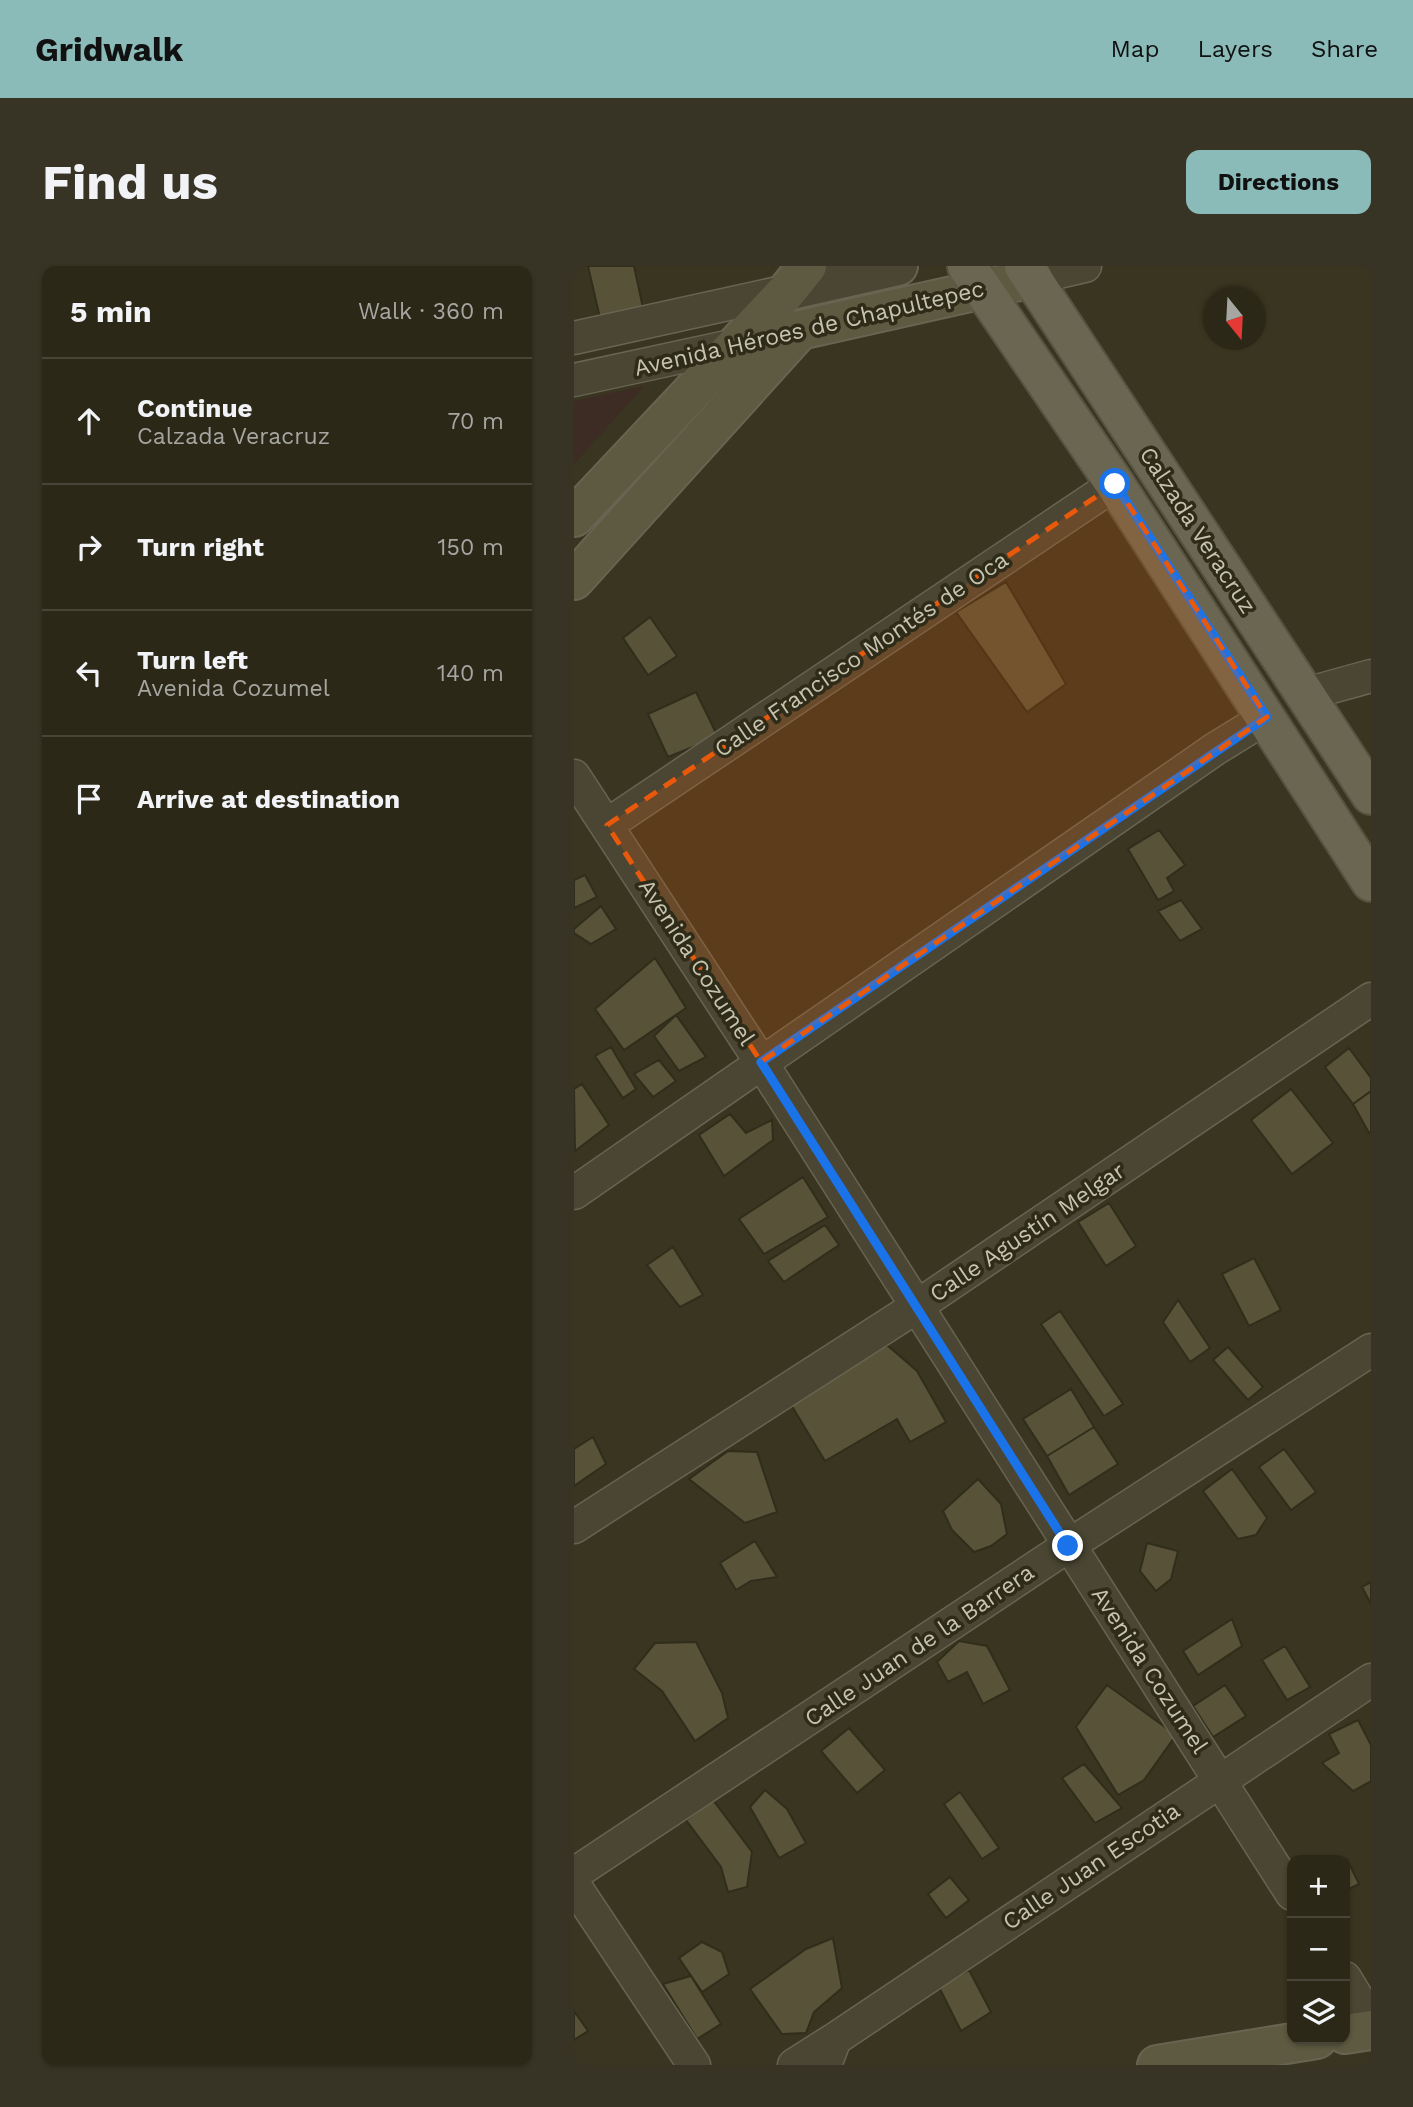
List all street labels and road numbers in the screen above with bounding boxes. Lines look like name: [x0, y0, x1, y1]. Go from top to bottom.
street label: Avenida Héroes de Chapultepec: [632, 275, 987, 382]
street label: Calzada Veracruz: [1134, 442, 1261, 619]
street label: Calle Francisco Montés de Oca: [710, 546, 1013, 763]
street label: Avenida Cozumel: [633, 874, 760, 1050]
street label: Calle Agustín Melgar: [925, 1157, 1130, 1308]
street label: Calle Juan de la Barrera: [800, 1559, 1039, 1732]
street label: Avenida Cozumel: [1086, 1582, 1213, 1758]
street label: Calle Juan Escotia: [998, 1797, 1185, 1936]

